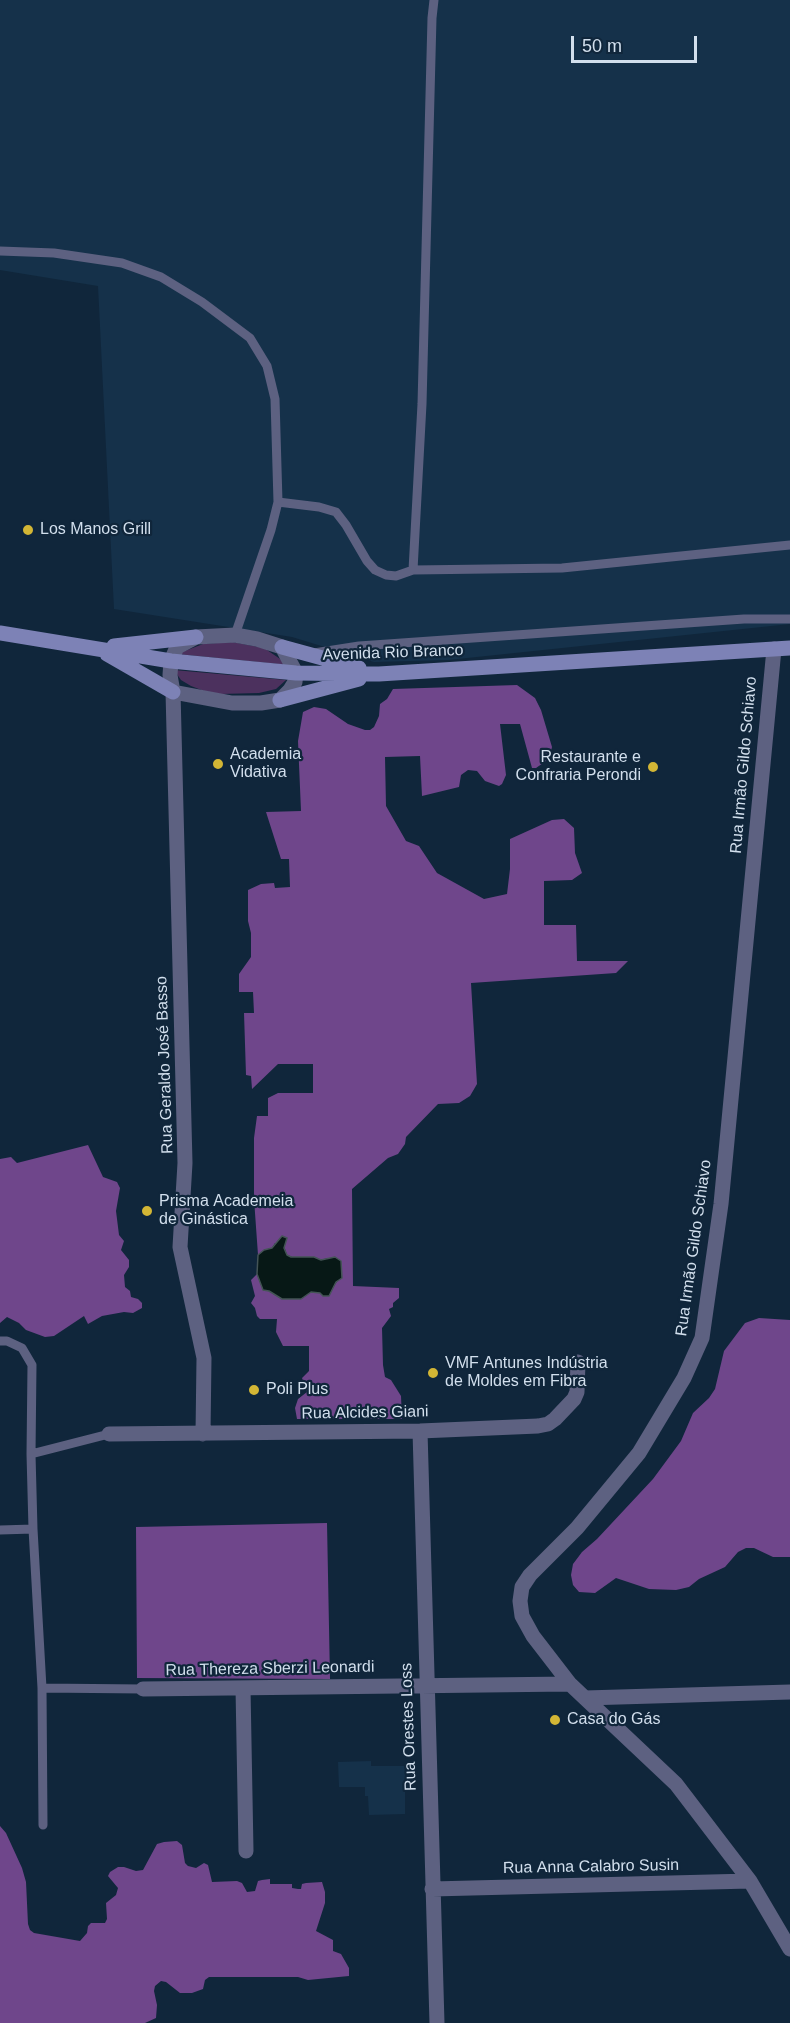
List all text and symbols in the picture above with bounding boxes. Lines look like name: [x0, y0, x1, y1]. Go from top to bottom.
scale bar: [574, 24, 700, 62]
text: 50 m: [582, 36, 622, 56]
place label: Los Manos Grill: [40, 520, 151, 540]
marker: Los Manos Grill: [21, 523, 35, 537]
street label: Avenida Rio Branco: [322, 641, 464, 665]
street label: Rua Irmão Gildo Schiavo: [727, 676, 761, 854]
place label: Academia Vidativa: [230, 745, 301, 783]
place label: Restaurante e Confraria Perondi: [516, 748, 641, 786]
marker: Academia Vidativa: [211, 757, 225, 771]
marker: Restaurante e Confraria Perondi: [646, 760, 660, 774]
street label: Rua Geraldo José Basso: [152, 976, 178, 1154]
street label: Rua Irmão Gildo Schiavo: [672, 1159, 716, 1337]
place label: Prisma Academeia de Ginástica: [159, 1192, 293, 1230]
marker: Prisma Academeia de Ginástica: [140, 1204, 154, 1218]
place label: VMF Antunes Indústria de Moldes em Fibra: [445, 1354, 608, 1392]
marker: VMF Antunes Indústria de Moldes em Fibra: [426, 1366, 440, 1380]
place label: Poli Plus: [266, 1380, 328, 1400]
marker: Poli Plus: [247, 1383, 261, 1397]
street label: Rua Alcides Giani: [301, 1402, 429, 1424]
street label: Rua Thereza Sberzi Leonardi: [165, 1658, 375, 1680]
street label: Rua Orestes Loss: [397, 1663, 421, 1791]
place label: Casa do Gás: [567, 1710, 660, 1730]
marker: Casa do Gás: [548, 1713, 562, 1727]
street label: Rua Anna Calabro Susin: [503, 1856, 679, 1878]

